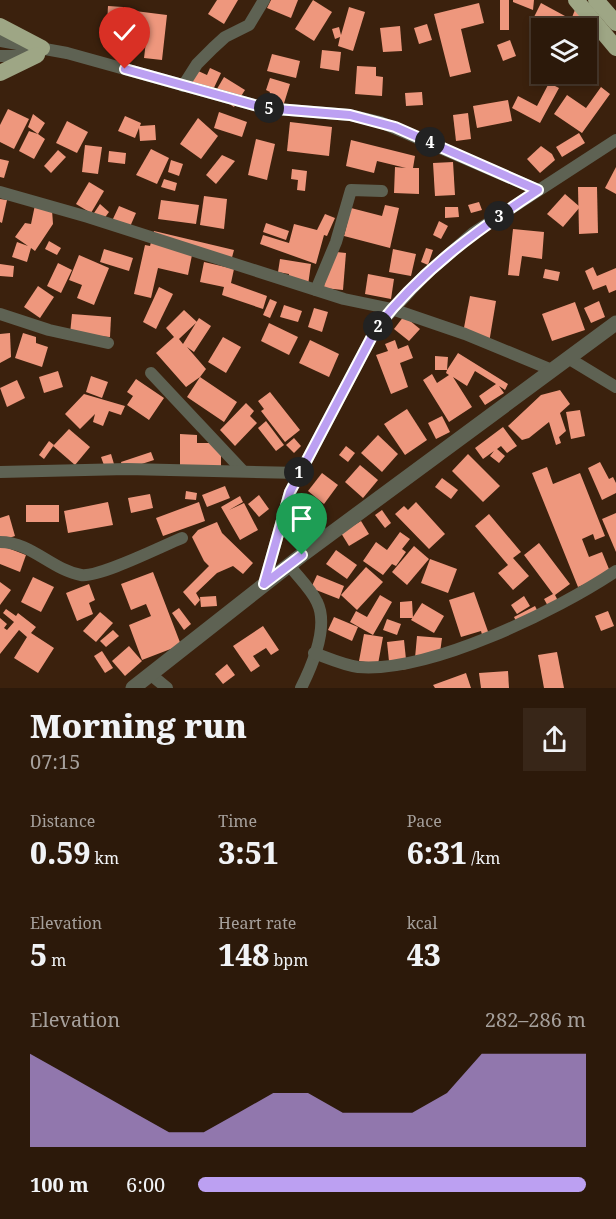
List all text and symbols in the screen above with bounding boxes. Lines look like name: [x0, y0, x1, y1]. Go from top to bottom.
pin: [99, 7, 150, 69]
icon: check: [108, 16, 141, 49]
map controls: [531, 18, 597, 84]
button: layers: [531, 18, 597, 84]
pin: 5: [254, 93, 284, 123]
text: 5: [264, 97, 274, 119]
pin: 4: [415, 127, 445, 157]
text: 4: [425, 131, 435, 153]
pin: 3: [484, 201, 514, 231]
text: 3: [494, 205, 504, 227]
pin: 2: [363, 311, 393, 341]
text: 2: [373, 315, 383, 337]
pin: 1: [284, 457, 314, 487]
text: 1: [294, 461, 304, 483]
pin: [276, 493, 327, 555]
icon: arrive: [285, 502, 318, 535]
text: Morning run: [30, 703, 247, 748]
button: share: [523, 708, 586, 771]
text: 07:15: [30, 748, 80, 775]
text: Distance: [30, 810, 95, 832]
text: Time: [218, 810, 257, 832]
text: Pace: [407, 810, 442, 832]
text: 0.59: [30, 832, 90, 873]
text: 3:51: [218, 832, 279, 873]
text: 6:31: [407, 832, 467, 873]
text: km: [90, 847, 119, 869]
text: /km: [467, 847, 500, 869]
text: Elevation: [30, 912, 102, 934]
text: Heart rate: [218, 912, 296, 934]
text: kcal: [407, 912, 438, 934]
text: 5: [30, 934, 47, 975]
text: 148: [218, 934, 269, 975]
text: 43: [407, 934, 441, 975]
text: m: [47, 949, 66, 971]
text: bpm: [269, 949, 308, 971]
text: Elevation: [30, 1006, 120, 1033]
text: 282–286 m: [485, 1006, 586, 1033]
text: 100 m: [30, 1171, 89, 1198]
text: 6:00: [126, 1171, 165, 1198]

